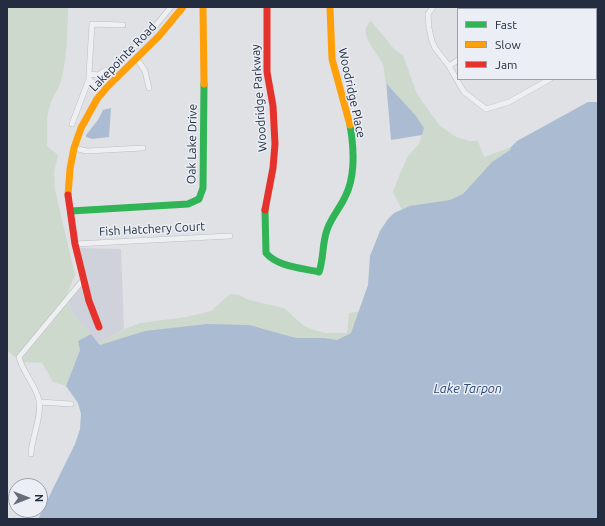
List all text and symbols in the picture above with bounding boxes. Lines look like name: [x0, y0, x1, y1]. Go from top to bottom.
legend: [457, 8, 597, 80]
text: Fast: [495, 18, 517, 31]
street label: Lakepointe Road: [86, 20, 160, 94]
text: Slow: [495, 38, 521, 51]
street label: Woodridge Parkway: [248, 44, 270, 152]
street label: Woodridge Place: [335, 47, 369, 139]
text: Jam: [495, 58, 517, 71]
street label: Oak Lake Drive: [184, 104, 200, 184]
street label: Fish Hatchery Court: [99, 219, 205, 239]
water label: Lake Tarpon: [434, 381, 502, 397]
north arrow: [8, 478, 48, 518]
text: N: [33, 494, 45, 502]

